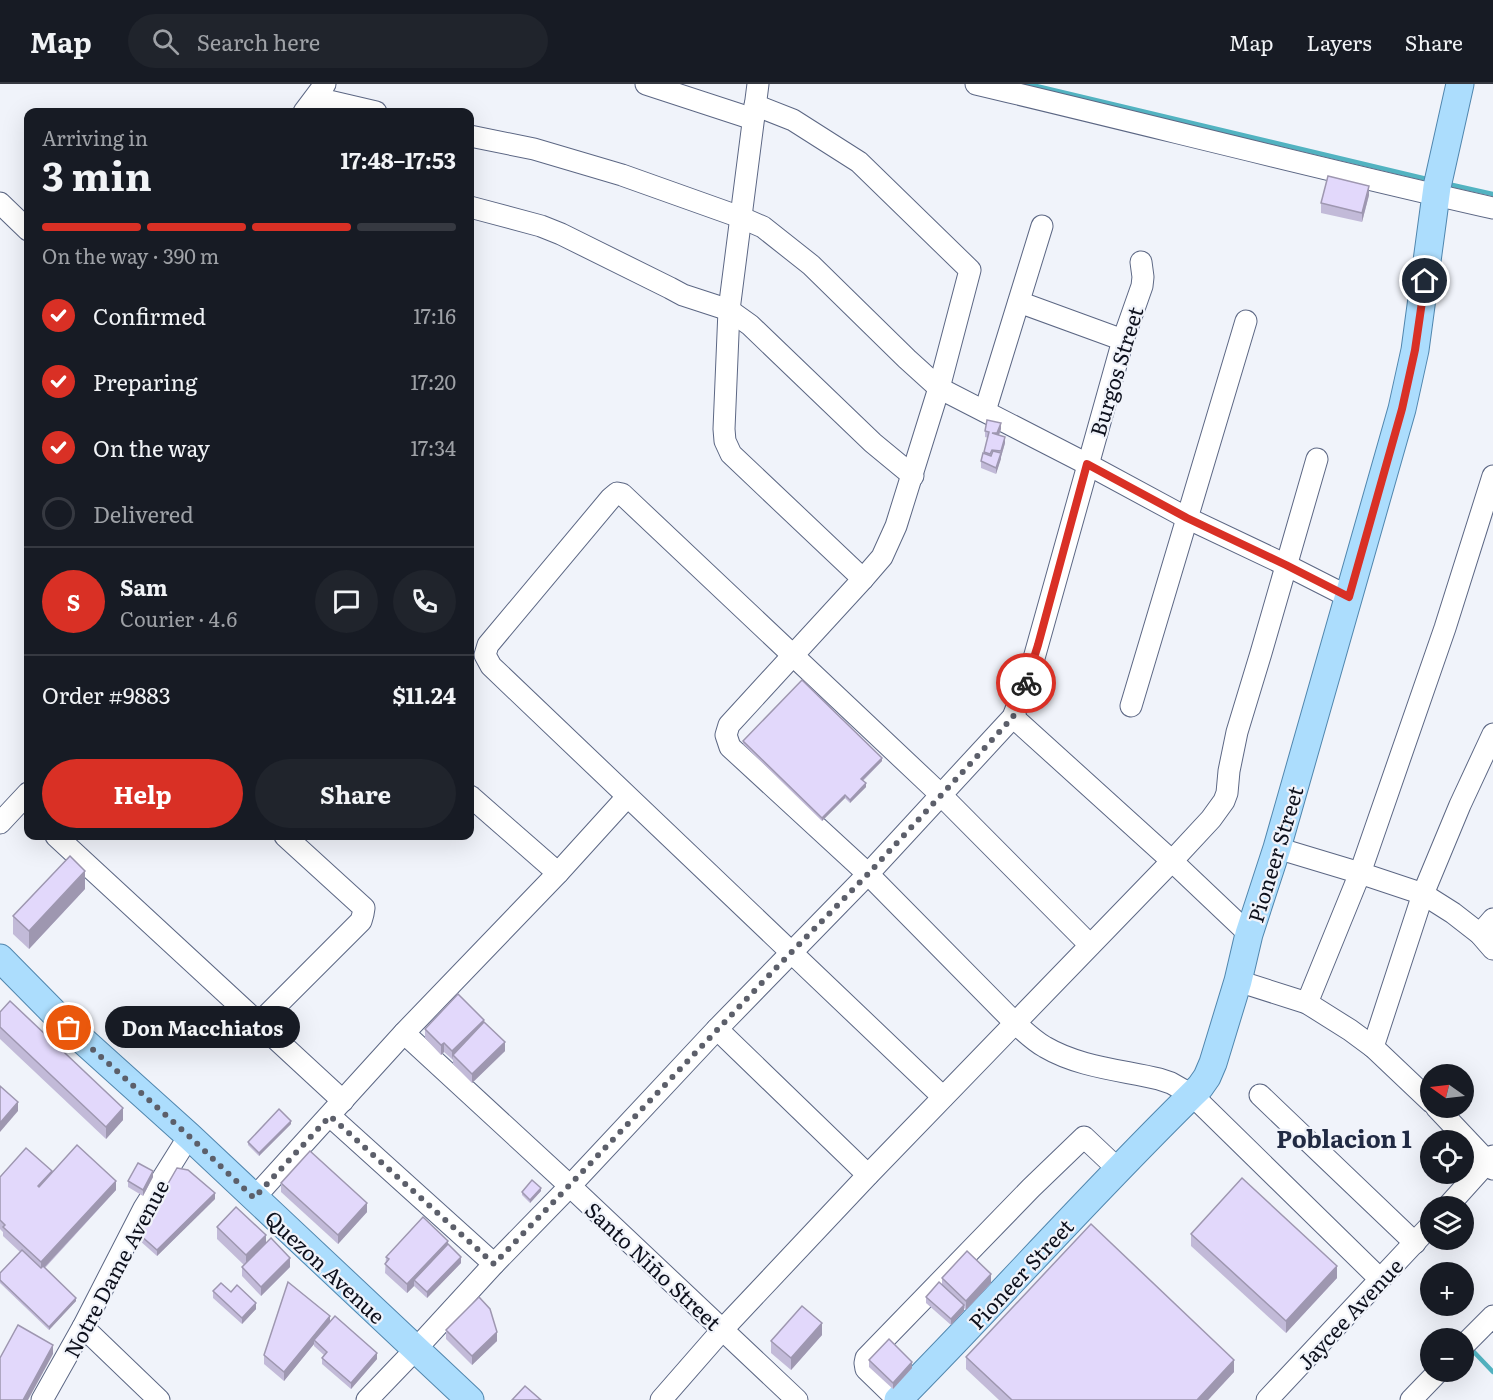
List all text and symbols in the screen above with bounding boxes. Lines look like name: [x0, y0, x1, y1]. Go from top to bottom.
search box: [128, 14, 548, 68]
text: Map: [30, 20, 92, 62]
icon: search: [149, 25, 182, 58]
text: Search here: [197, 25, 320, 58]
text: Map: [1229, 26, 1274, 57]
text: Layers: [1307, 26, 1372, 57]
text: Share: [1405, 26, 1463, 57]
text: Arriving in: [42, 122, 148, 152]
text: 17:48–17:53: [341, 143, 456, 176]
text: 3 min: [42, 145, 152, 203]
text: On the way · 390 m: [42, 240, 219, 270]
pin: [1399, 255, 1450, 306]
icon: home: [1408, 264, 1441, 297]
icon: check: [42, 299, 75, 332]
text: Confirmed: [93, 299, 206, 332]
text: 17:16: [413, 300, 456, 330]
street label: Burgos Street: [1081, 302, 1150, 440]
icon: check: [42, 365, 75, 398]
text: Preparing: [93, 365, 197, 398]
text: 17:20: [411, 366, 456, 396]
icon: check: [42, 431, 75, 464]
text: On the way: [93, 431, 210, 464]
text: 17:34: [411, 432, 456, 462]
text: Delivered: [93, 497, 194, 530]
text: Sam: [120, 570, 168, 603]
button: chat: [315, 570, 378, 633]
button: phone: [393, 570, 456, 633]
text: S: [67, 585, 80, 618]
text: Courier · 4.6: [120, 603, 237, 633]
courier: [996, 653, 1056, 713]
icon: bike: [1010, 667, 1043, 700]
text: Order #9883: [42, 678, 171, 711]
text: $11.24: [392, 678, 456, 711]
button: Help: [42, 759, 243, 828]
button: Share: [255, 759, 456, 828]
street label: Pioneer Street: [1239, 781, 1310, 926]
pin: [43, 1002, 94, 1053]
callout: Don Macchiatos: [105, 1007, 300, 1049]
icon: bag: [52, 1011, 85, 1044]
text: Don Macchiatos: [122, 1012, 283, 1042]
north arrow: [1420, 1064, 1474, 1118]
map controls: [1420, 1064, 1474, 1382]
district label: Poblacion 1: [1276, 1120, 1412, 1155]
button: locate: [1420, 1130, 1474, 1184]
street label: Notre Dame Avenue: [55, 1173, 175, 1363]
street label: Santo Niño Street: [579, 1194, 729, 1337]
button: layers: [1420, 1196, 1474, 1250]
street label: Quezon Avenue: [259, 1202, 393, 1330]
street label: Pioneer Street: [960, 1210, 1080, 1335]
street label: Jaycee Avenue: [1289, 1250, 1409, 1376]
button: +: [1420, 1262, 1474, 1316]
button: −: [1420, 1328, 1474, 1382]

